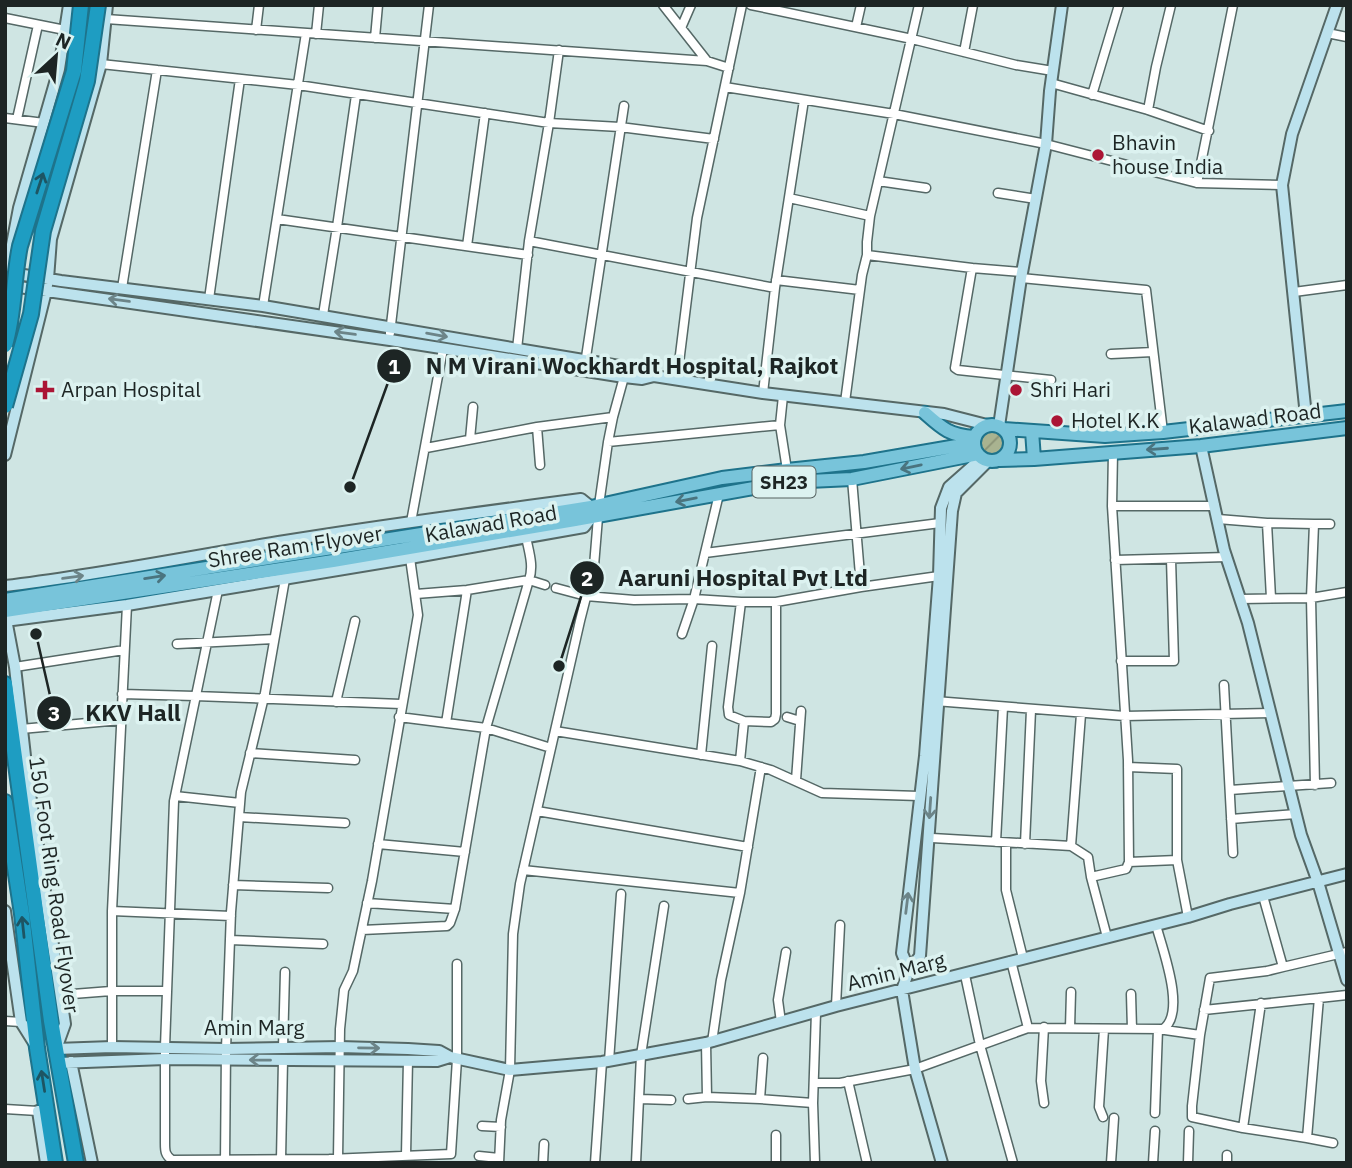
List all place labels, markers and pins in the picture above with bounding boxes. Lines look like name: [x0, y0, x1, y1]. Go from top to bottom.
place label: Bhavin house India: [1112, 128, 1223, 180]
marker: Bhavin house India: [1090, 147, 1106, 163]
callout: N M Virani Wockhardt Hospital, Rajkot: [377, 344, 852, 388]
place label: Arpan Hospital: [61, 375, 201, 403]
place label: Shri Hari: [1030, 375, 1111, 403]
marker: Arpan Hospital: [35, 380, 55, 400]
marker: Shri Hari: [1008, 382, 1024, 398]
place label: Hotel K.K: [1071, 406, 1160, 434]
marker: Hotel K.K: [1049, 413, 1065, 429]
callout: Aaruni Hospital Pvt Ltd: [569, 556, 882, 600]
callout: KKV Hall: [37, 691, 195, 735]

